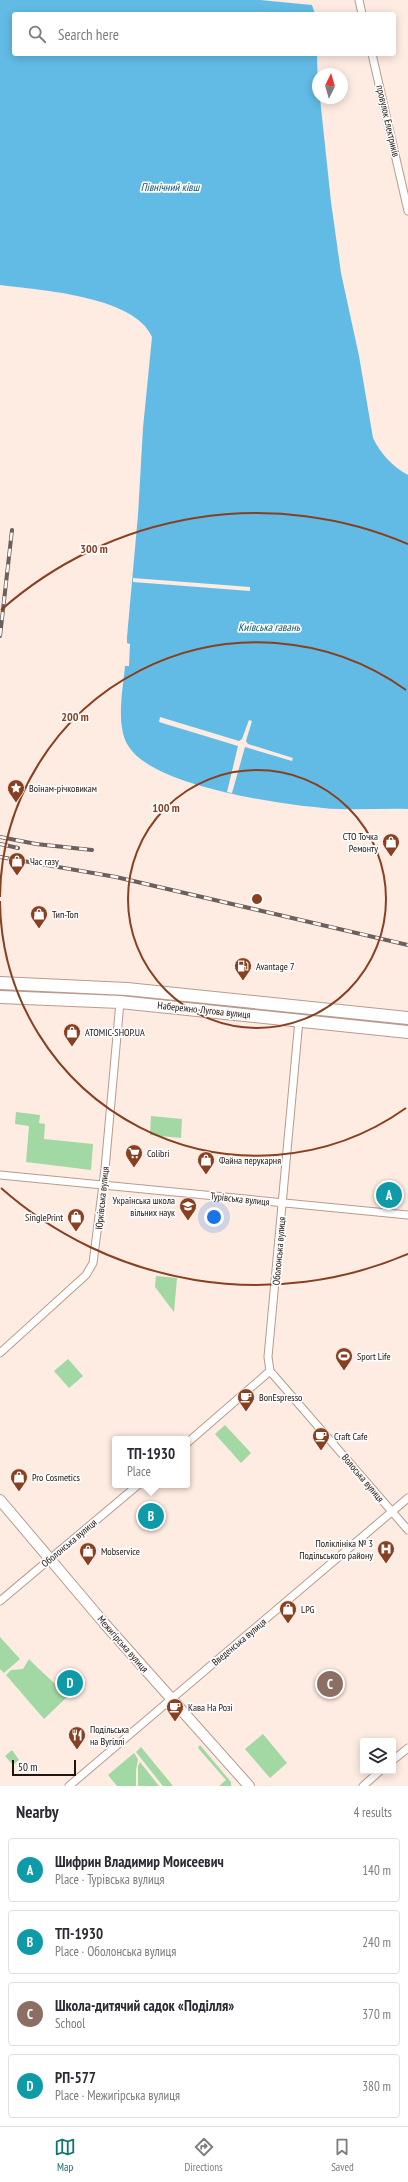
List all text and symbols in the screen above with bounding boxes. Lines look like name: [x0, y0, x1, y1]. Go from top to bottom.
search box: [12, 12, 396, 56]
icon: search: [26, 23, 48, 45]
text: Search here: [58, 25, 119, 44]
north arrow: [312, 68, 348, 104]
street label: провулок Електриків: [373, 84, 403, 158]
water label: Північний ківш: [141, 180, 201, 194]
text: 300 m: [80, 541, 108, 556]
water label: Київська гавань: [238, 620, 301, 634]
text: 200 m: [61, 709, 89, 724]
place icon: Воїнам-річковикам: [6, 778, 26, 803]
place label: Воїнам-річковикам: [29, 782, 97, 795]
text: 100 m: [152, 800, 180, 815]
place label: СТО Точка Ремонту: [343, 830, 378, 855]
shop icon: СТО Точка Ремонту: [381, 832, 401, 857]
shop icon: Час газу: [7, 851, 27, 876]
place label: Час газу: [30, 855, 59, 868]
centre of rings: [250, 892, 264, 906]
shop icon: Тип-Топ: [29, 904, 49, 929]
place label: Тип-Топ: [52, 908, 78, 921]
fuel station icon: Avantage 7: [233, 956, 253, 981]
place label: Avantage 7: [256, 960, 295, 973]
street label: Набережно-Лугова вулиця: [157, 999, 251, 1021]
shop icon: ATOMIC-SHOP.UA: [62, 1022, 82, 1047]
place label: ATOMIC-SHOP.UA: [85, 1026, 145, 1039]
supermarket icon: Colibri: [124, 1143, 144, 1168]
place label: Colibri: [147, 1147, 169, 1160]
shop icon: Файна перукарня: [196, 1150, 216, 1175]
place label: Файна перукарня: [219, 1154, 281, 1167]
street label: Юрківська вулиця: [92, 1166, 112, 1230]
pin: A: [376, 1180, 402, 1210]
street label: Турівська вулиця: [210, 1189, 270, 1209]
place label: Українська школа вільних наук: [113, 1194, 175, 1219]
school or university icon: Українська школа вільних наук: [178, 1196, 198, 1221]
shop icon: SinglePrint: [66, 1207, 86, 1232]
your location: [204, 1207, 224, 1227]
place label: SinglePrint: [25, 1211, 63, 1224]
street label: Оболонська вулиця: [270, 1216, 288, 1286]
sports icon: Sport Life: [334, 1346, 354, 1371]
place label: Sport Life: [357, 1350, 391, 1363]
cafe icon: BonEspresso: [236, 1387, 256, 1412]
place label: BonEspresso: [259, 1391, 302, 1404]
cafe icon: Craft Cafe: [311, 1426, 331, 1451]
place label: Craft Cafe: [334, 1430, 368, 1443]
popup: [112, 1436, 190, 1488]
text: ТП-1930: [127, 1444, 175, 1463]
street label: Волоська вулиця: [339, 1451, 387, 1505]
text: Place: [127, 1463, 151, 1480]
shop icon: Pro Cosmetics: [9, 1467, 29, 1492]
place label: Pro Cosmetics: [32, 1471, 81, 1484]
pin: B: [138, 1501, 164, 1531]
street label: Оболонська вулиця: [39, 1516, 100, 1570]
place label: Поліклініка № 3 Подільського району: [299, 1537, 373, 1562]
hospital icon: Поліклініка № 3 Подільського району: [376, 1539, 396, 1564]
shop icon: Mobservice: [78, 1541, 98, 1566]
place label: Mobservice: [101, 1545, 140, 1558]
shop icon: LPG: [278, 1599, 298, 1624]
place label: LPG: [301, 1603, 315, 1616]
street label: Межигірська вулиця: [95, 1613, 151, 1675]
street label: Введенська вулиця: [209, 1615, 269, 1669]
pin: D: [57, 1668, 83, 1698]
pin: C: [317, 1669, 343, 1699]
cafe icon: Кава На Розі: [165, 1697, 185, 1722]
place label: Кава На Розі: [188, 1701, 233, 1714]
place label: Подільська на Вугіллі: [90, 1723, 129, 1748]
restaurant icon: Подільська на Вугіллі: [67, 1725, 87, 1750]
map controls: [360, 1738, 396, 1774]
button: layers: [360, 1738, 396, 1774]
scale bar: [12, 1758, 76, 1777]
text: 50 m: [18, 1760, 37, 1774]
text: Nearby: [16, 1801, 59, 1823]
text: 4 results: [353, 1804, 392, 1821]
text: Шифрин Владимир Моисеевич: [55, 1852, 224, 1871]
text: A: [27, 1862, 33, 1879]
text: 140 m: [362, 1862, 391, 1879]
text: Place · Турівська вулиця: [55, 1871, 164, 1888]
text: ТП-1930: [55, 1924, 103, 1943]
text: B: [27, 1934, 33, 1951]
text: 240 m: [362, 1934, 391, 1951]
text: Place · Оболонська вулиця: [55, 1943, 176, 1960]
text: Школа-дитячий садок «Поділля»: [55, 1996, 234, 2015]
text: C: [27, 2006, 33, 2023]
text: 370 m: [362, 2006, 391, 2023]
text: School: [55, 2015, 85, 2032]
text: РП-577: [55, 2068, 96, 2087]
text: D: [27, 2078, 33, 2095]
text: 380 m: [362, 2078, 391, 2095]
text: Place · Межигірська вулиця: [55, 2087, 180, 2104]
tab: Map: [54, 2136, 76, 2174]
tab: Directions: [185, 2136, 223, 2174]
tab: Saved: [331, 2136, 354, 2174]

